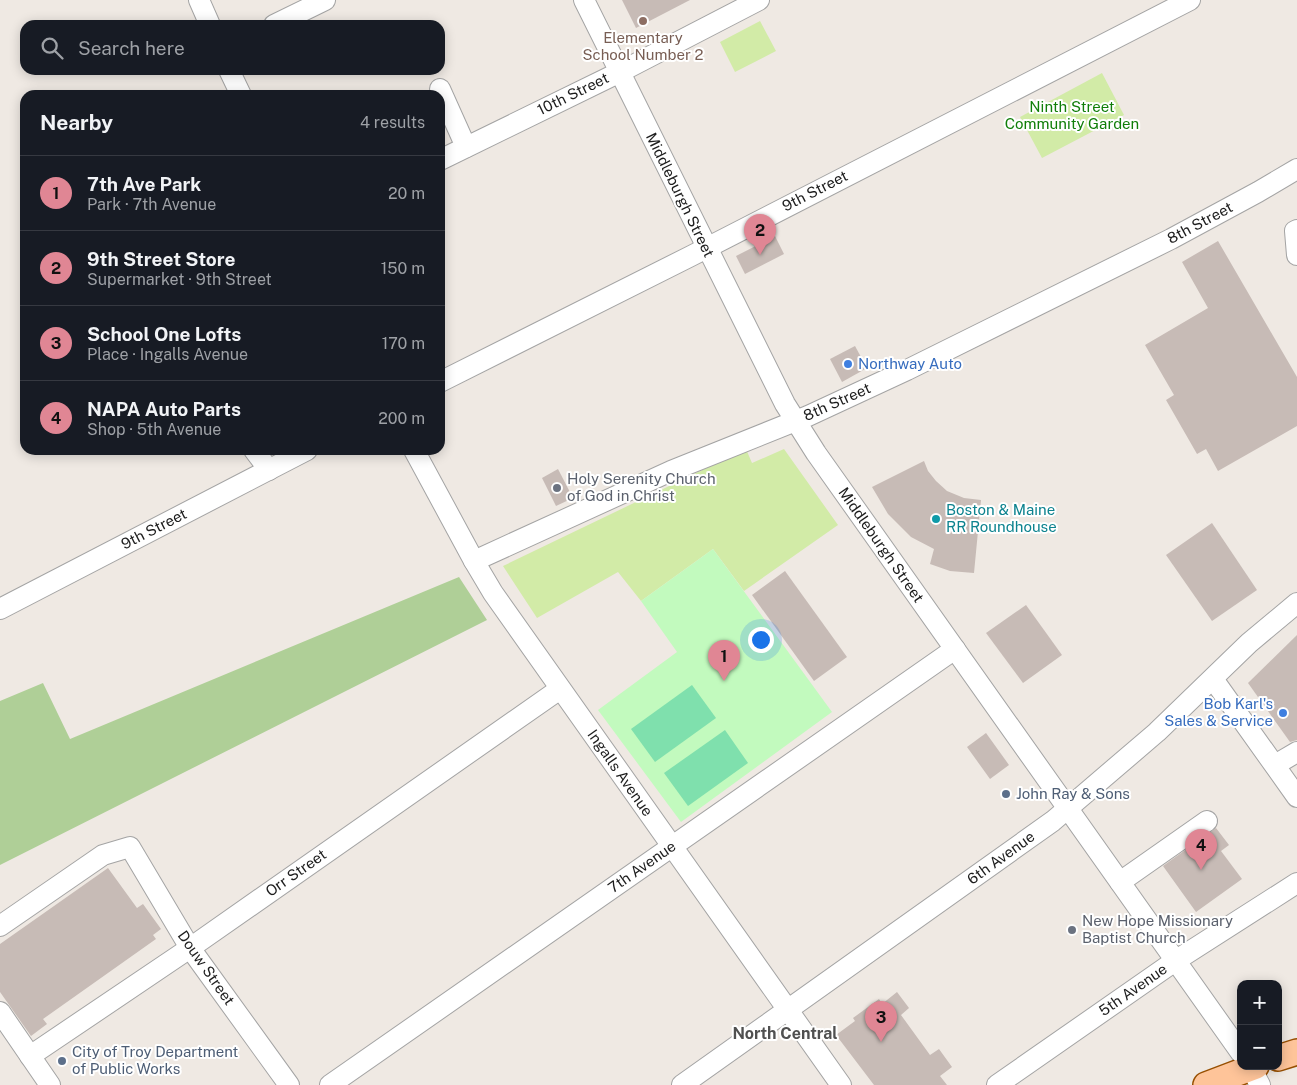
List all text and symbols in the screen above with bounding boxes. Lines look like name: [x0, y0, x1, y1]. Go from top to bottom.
marker: Elementary School Number 2: [637, 15, 649, 27]
search box: [20, 20, 445, 75]
place label: Elementary School Number 2: [583, 29, 704, 63]
icon: search: [38, 34, 66, 62]
text: Search here: [78, 37, 185, 59]
street label: 10th Street: [534, 69, 611, 118]
park label: Ninth Street Community Garden: [1005, 98, 1139, 132]
text: Nearby: [40, 110, 113, 135]
text: 4 results: [360, 113, 425, 132]
street label: Middleburgh Street: [643, 130, 718, 260]
street label: 9th Street: [779, 167, 851, 214]
text: 7th Ave Park: [87, 173, 201, 195]
text: 1: [53, 184, 59, 203]
text: 20 m: [388, 184, 425, 203]
text: Park · 7th Avenue: [87, 195, 216, 214]
street label: 8th Street: [1164, 198, 1236, 247]
pin: 2: [744, 214, 776, 255]
text: 9th Street Store: [87, 248, 236, 270]
text: 2: [51, 259, 61, 278]
text: 150 m: [381, 259, 425, 278]
text: Supermarket · 9th Street: [87, 270, 272, 289]
text: School One Lofts: [87, 323, 241, 345]
text: 3: [51, 334, 61, 353]
text: 170 m: [382, 334, 425, 353]
text: Place · Ingalls Avenue: [87, 345, 248, 364]
place label: Northway Auto: [858, 355, 962, 372]
marker: Northway Auto: [842, 358, 854, 370]
street label: 8th Street: [801, 379, 873, 424]
text: NAPA Auto Parts: [87, 398, 241, 420]
text: 4: [51, 409, 61, 428]
text: 200 m: [378, 409, 425, 428]
text: Shop · 5th Avenue: [87, 420, 221, 439]
place label: Holy Serenity Church of God in Christ: [567, 470, 716, 504]
marker: Holy Serenity Church of God in Christ: [551, 482, 563, 494]
street label: Middleburgh Street: [835, 484, 928, 606]
place label: Boston & Maine RR Roundhouse: [946, 501, 1057, 535]
street label: 9th Street: [118, 505, 190, 552]
marker: Boston & Maine RR Roundhouse: [930, 513, 942, 525]
your location: [748, 627, 774, 653]
pin: 1: [708, 640, 740, 681]
place label: Bob Karl's Sales & Service: [1164, 695, 1273, 729]
marker: Bob Karl's Sales & Service: [1277, 707, 1289, 719]
street label: Ingalls Avenue: [584, 726, 657, 819]
place label: John Ray & Sons: [1016, 785, 1130, 802]
marker: John Ray & Sons: [1000, 788, 1012, 800]
street label: 6th Avenue: [964, 828, 1038, 888]
pin: 4: [1185, 829, 1217, 870]
street label: 7th Avenue: [605, 837, 679, 896]
street label: Orr Street: [262, 845, 329, 900]
place label: New Hope Missionary Baptist Church: [1082, 912, 1233, 946]
marker: New Hope Missionary Baptist Church: [1066, 924, 1078, 936]
street label: Douw Street: [175, 927, 238, 1008]
street label: 5th Avenue: [1095, 960, 1170, 1019]
map controls: [1237, 980, 1282, 1070]
button: +: [1237, 980, 1282, 1025]
pin: 3: [865, 1001, 897, 1042]
district label: North Central: [732, 1024, 838, 1043]
button: −: [1237, 1025, 1282, 1070]
place label: City of Troy Department of Public Works: [72, 1043, 239, 1077]
marker: City of Troy Department of Public Works: [56, 1055, 68, 1067]

